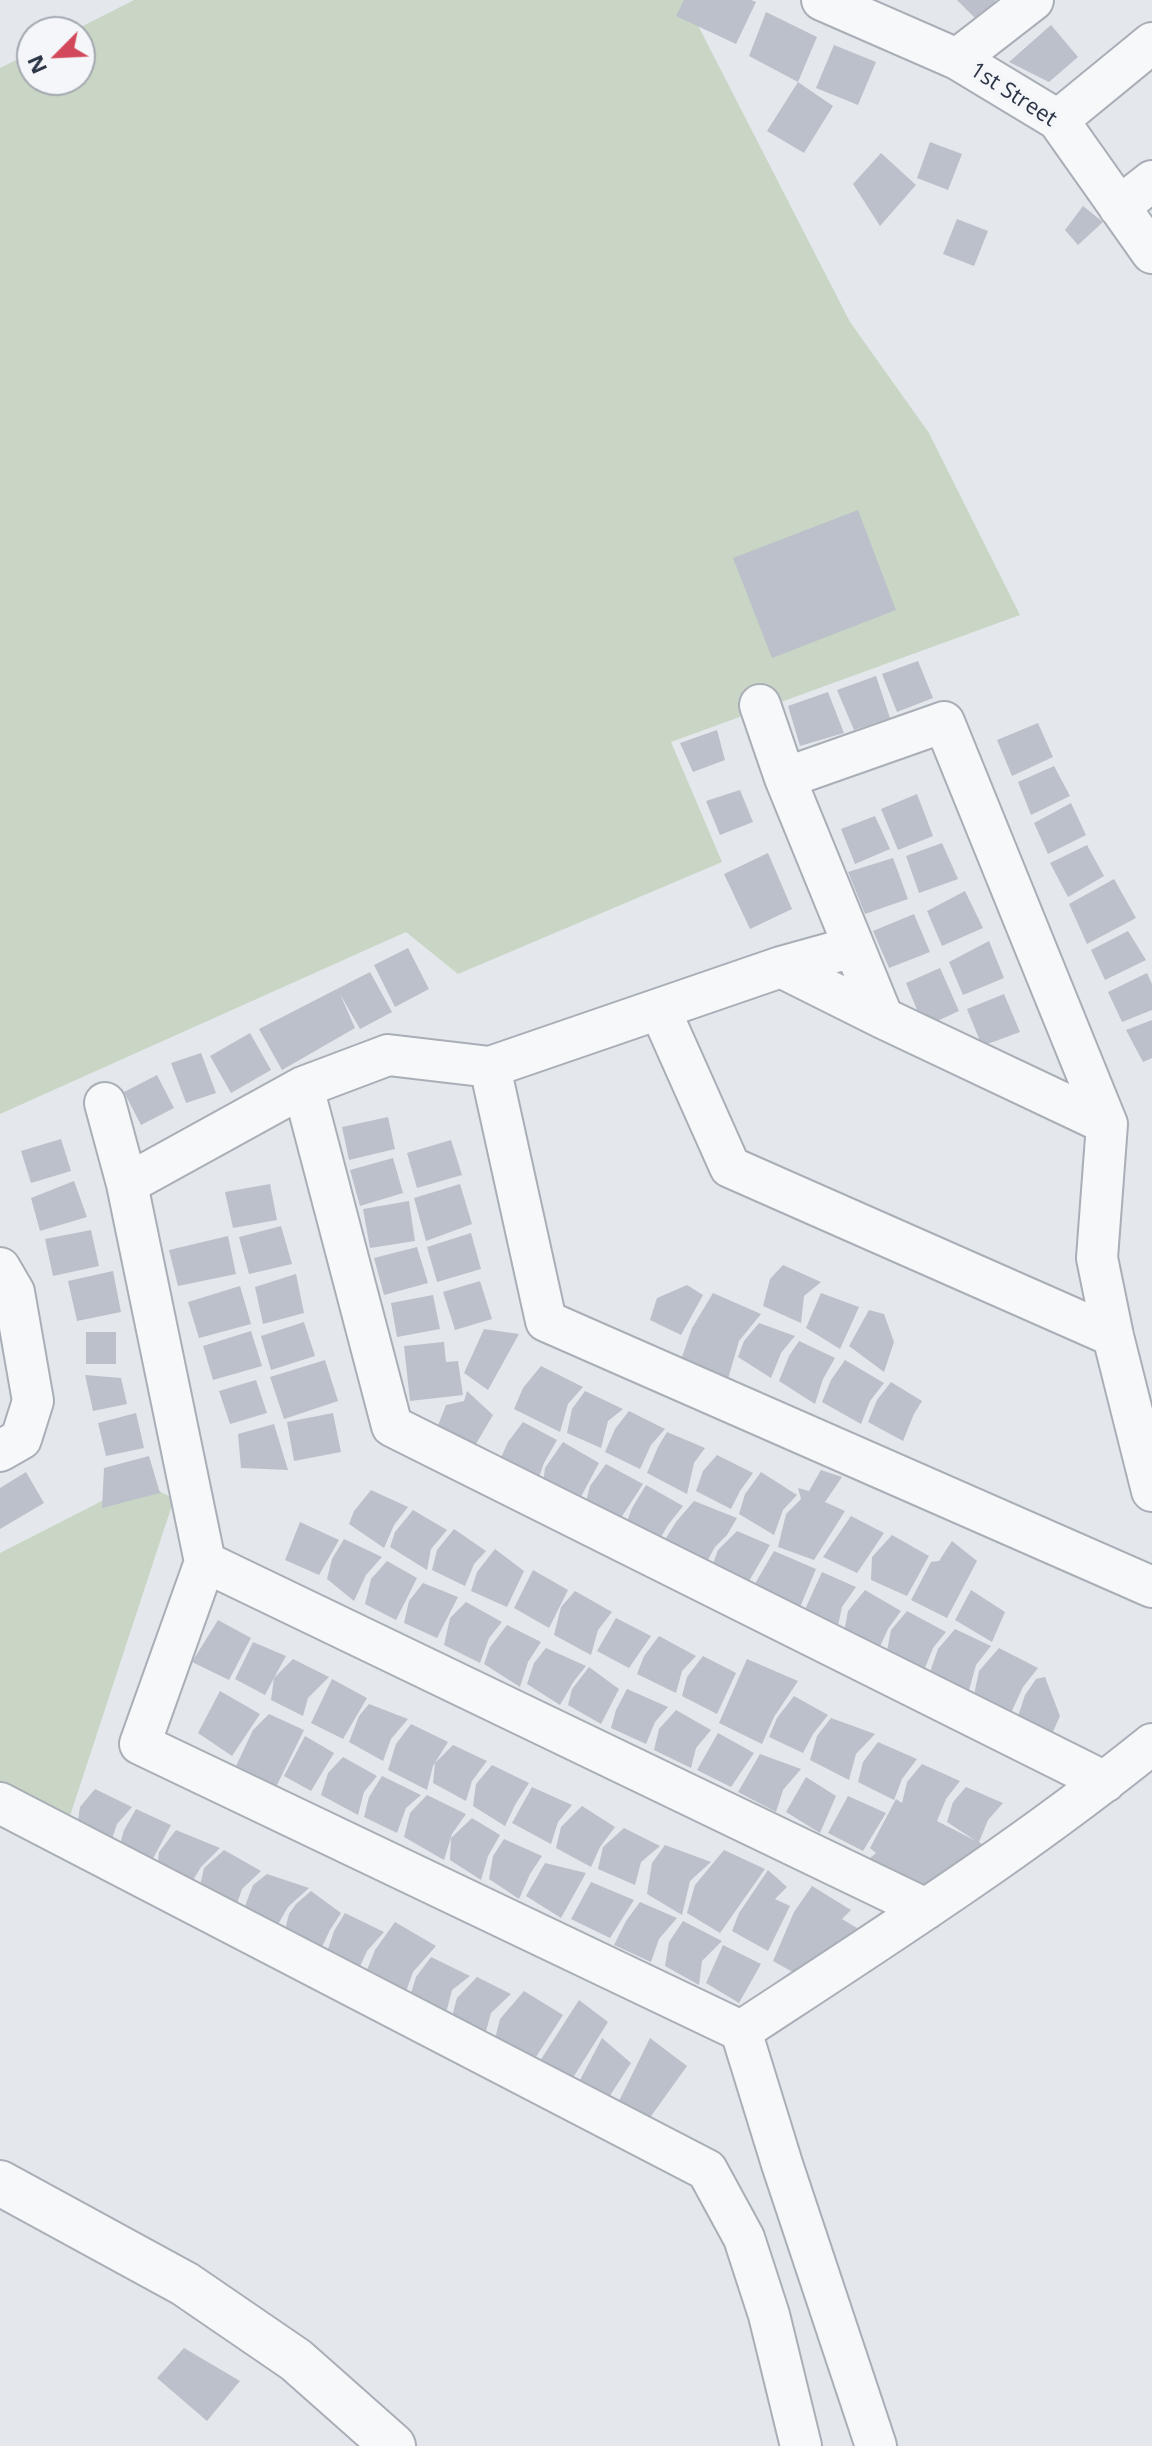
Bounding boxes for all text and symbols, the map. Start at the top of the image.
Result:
north arrow [16,16,96,96]
text: N [19,51,53,79]
street label: 1st Street [965,57,1061,133]

